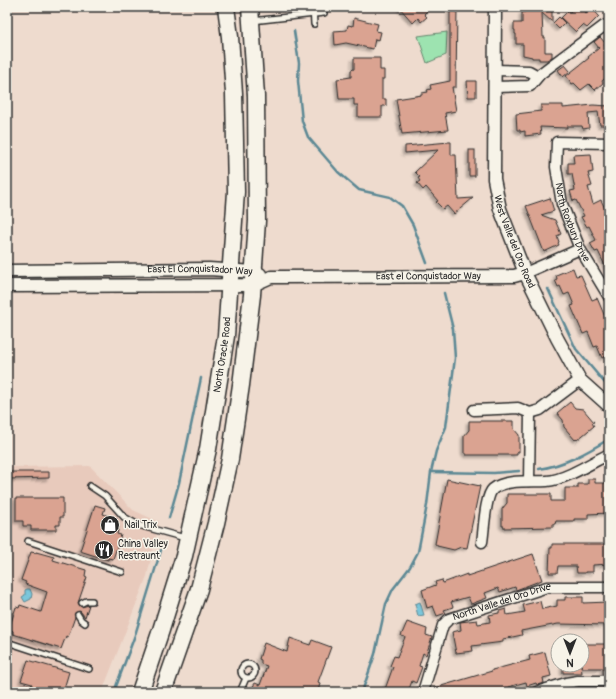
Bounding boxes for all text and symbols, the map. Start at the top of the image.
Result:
street label: North Roxbury Drive [553,182,592,264]
street label: West Valle del Oro Road [491,194,538,290]
street label: East El Conquistador Way [147,263,254,278]
street label: East el Conquistador Way [376,270,482,283]
street label: North Oracle Road [211,316,233,394]
shop icon: Nail Trix [99,514,121,536]
place label: Nail Trix [124,519,157,531]
place label: China Valley Restraunt [118,538,168,562]
restaurant icon: China Valley Restraunt [93,539,115,561]
street label: North Valle del Oro Drive [451,581,551,623]
north arrow [550,633,590,673]
text: N [566,656,574,669]

